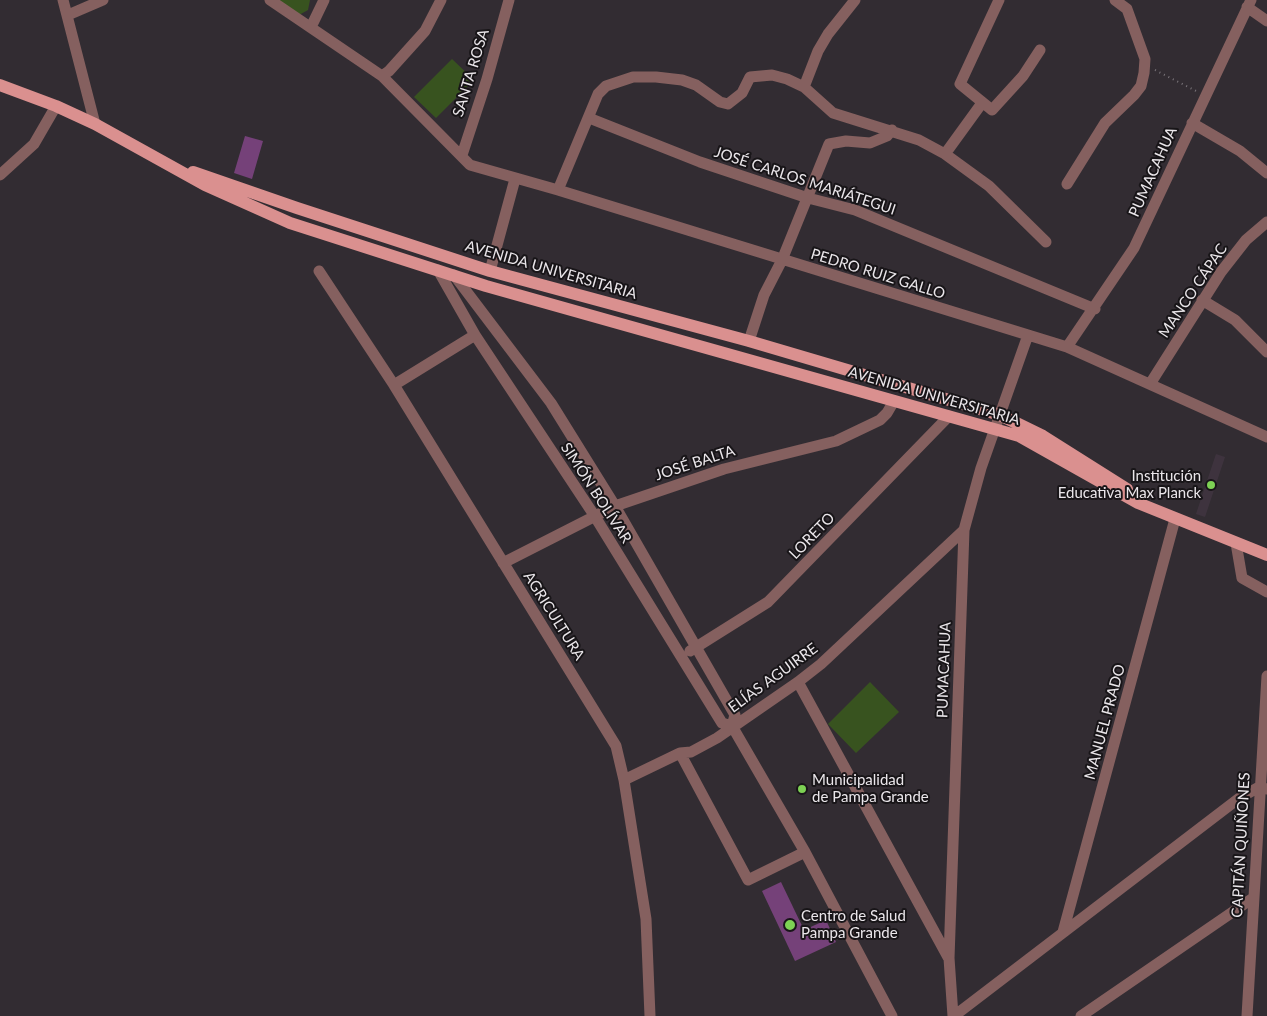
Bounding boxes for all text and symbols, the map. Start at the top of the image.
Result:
street label: SANTA ROSA [449,27,493,119]
street label: PUMACAHUA [1125,124,1181,220]
street label: JOSÉ CARLOS MARIÁTEGUI [712,143,898,219]
street label: AVENIDA UNIVERSITARIA [463,237,639,303]
street label: MANCO CÁPAC [1155,241,1231,341]
street label: PEDRO RUIZ GALLO [809,245,947,303]
street label: AVENIDA UNIVERSITARIA [846,363,1022,429]
street label: SIMÓN BOLÍVAR [557,439,635,547]
street label: JOSÉ BALTA [653,442,737,484]
place label: Institución Educativa Max Planck [1058,467,1201,502]
marker: Institución Educativa Max Planck [1205,479,1217,491]
street label: LORETO [786,509,838,563]
street label: AGRICULTURA [520,568,588,664]
street label: PUMACAHUA [933,622,955,718]
street label: ELÍAS AGUIRRE [725,640,821,716]
street label: MANUEL PRADO [1081,662,1129,782]
place label: Municipalidad de Pampa Grande [812,771,929,806]
street label: CAPITÁN QUIÑONES [1228,772,1254,918]
marker: Municipalidad de Pampa Grande [796,783,808,795]
place label: Centro de Salud Pampa Grande [801,907,906,942]
marker: Centro de Salud Pampa Grande [783,918,797,932]

